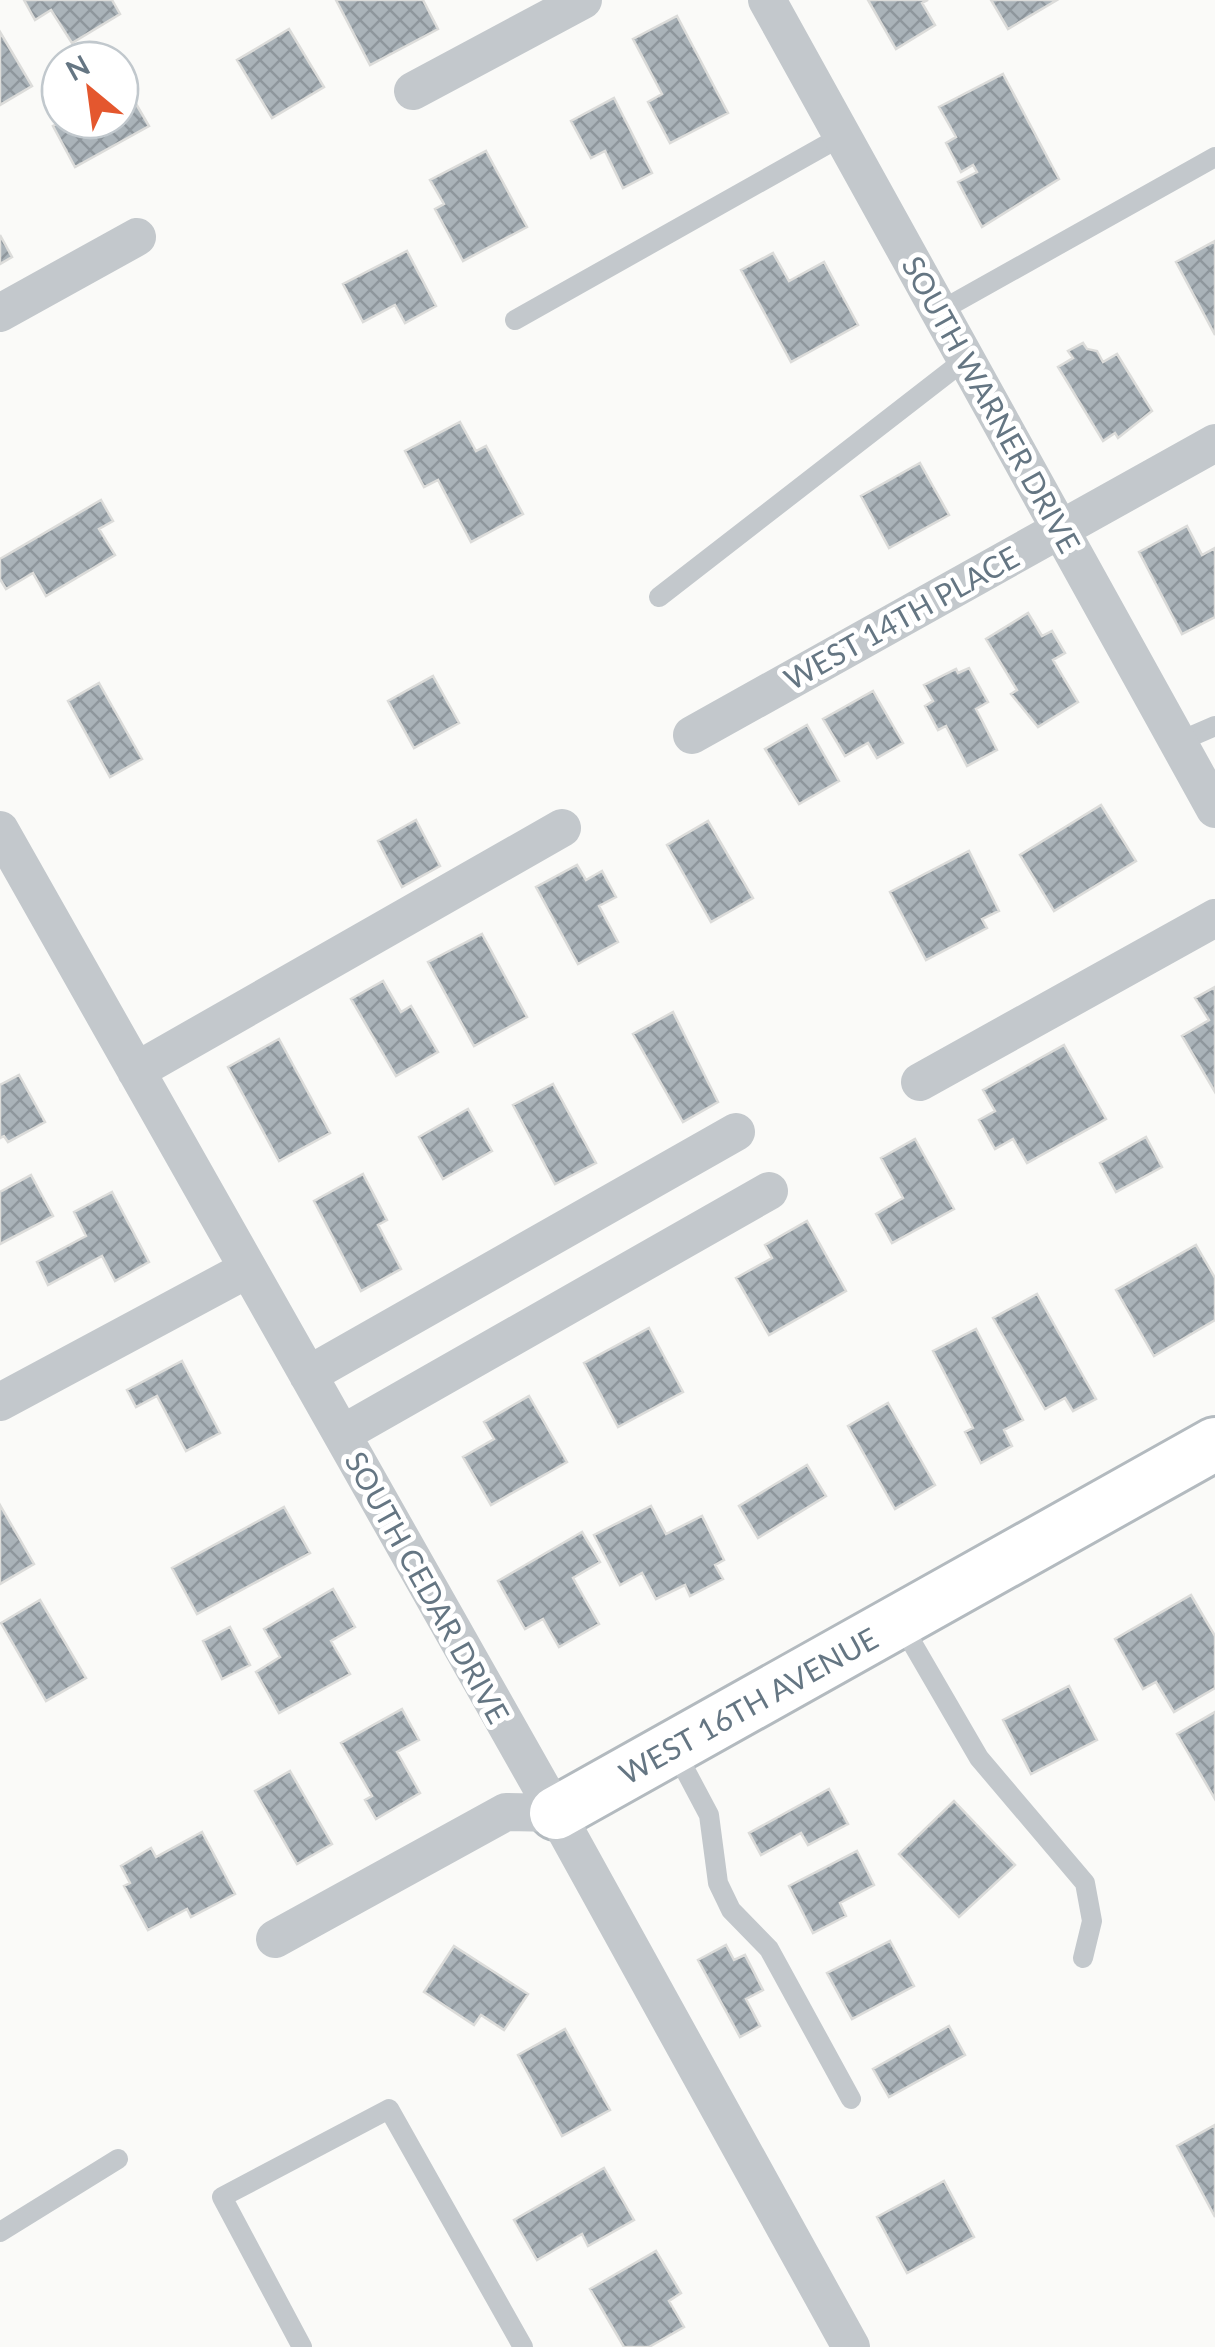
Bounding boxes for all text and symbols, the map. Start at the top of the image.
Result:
north arrow [40,40,140,140]
text: N [60,47,95,87]
street label: SOUTH WARNER DRIVE [895,249,1089,559]
street label: WEST 14TH PLACE [777,538,1025,696]
street label: SOUTH CEDAR DRIVE [338,1445,518,1729]
street label: WEST 16TH AVENUE [613,1619,883,1791]

